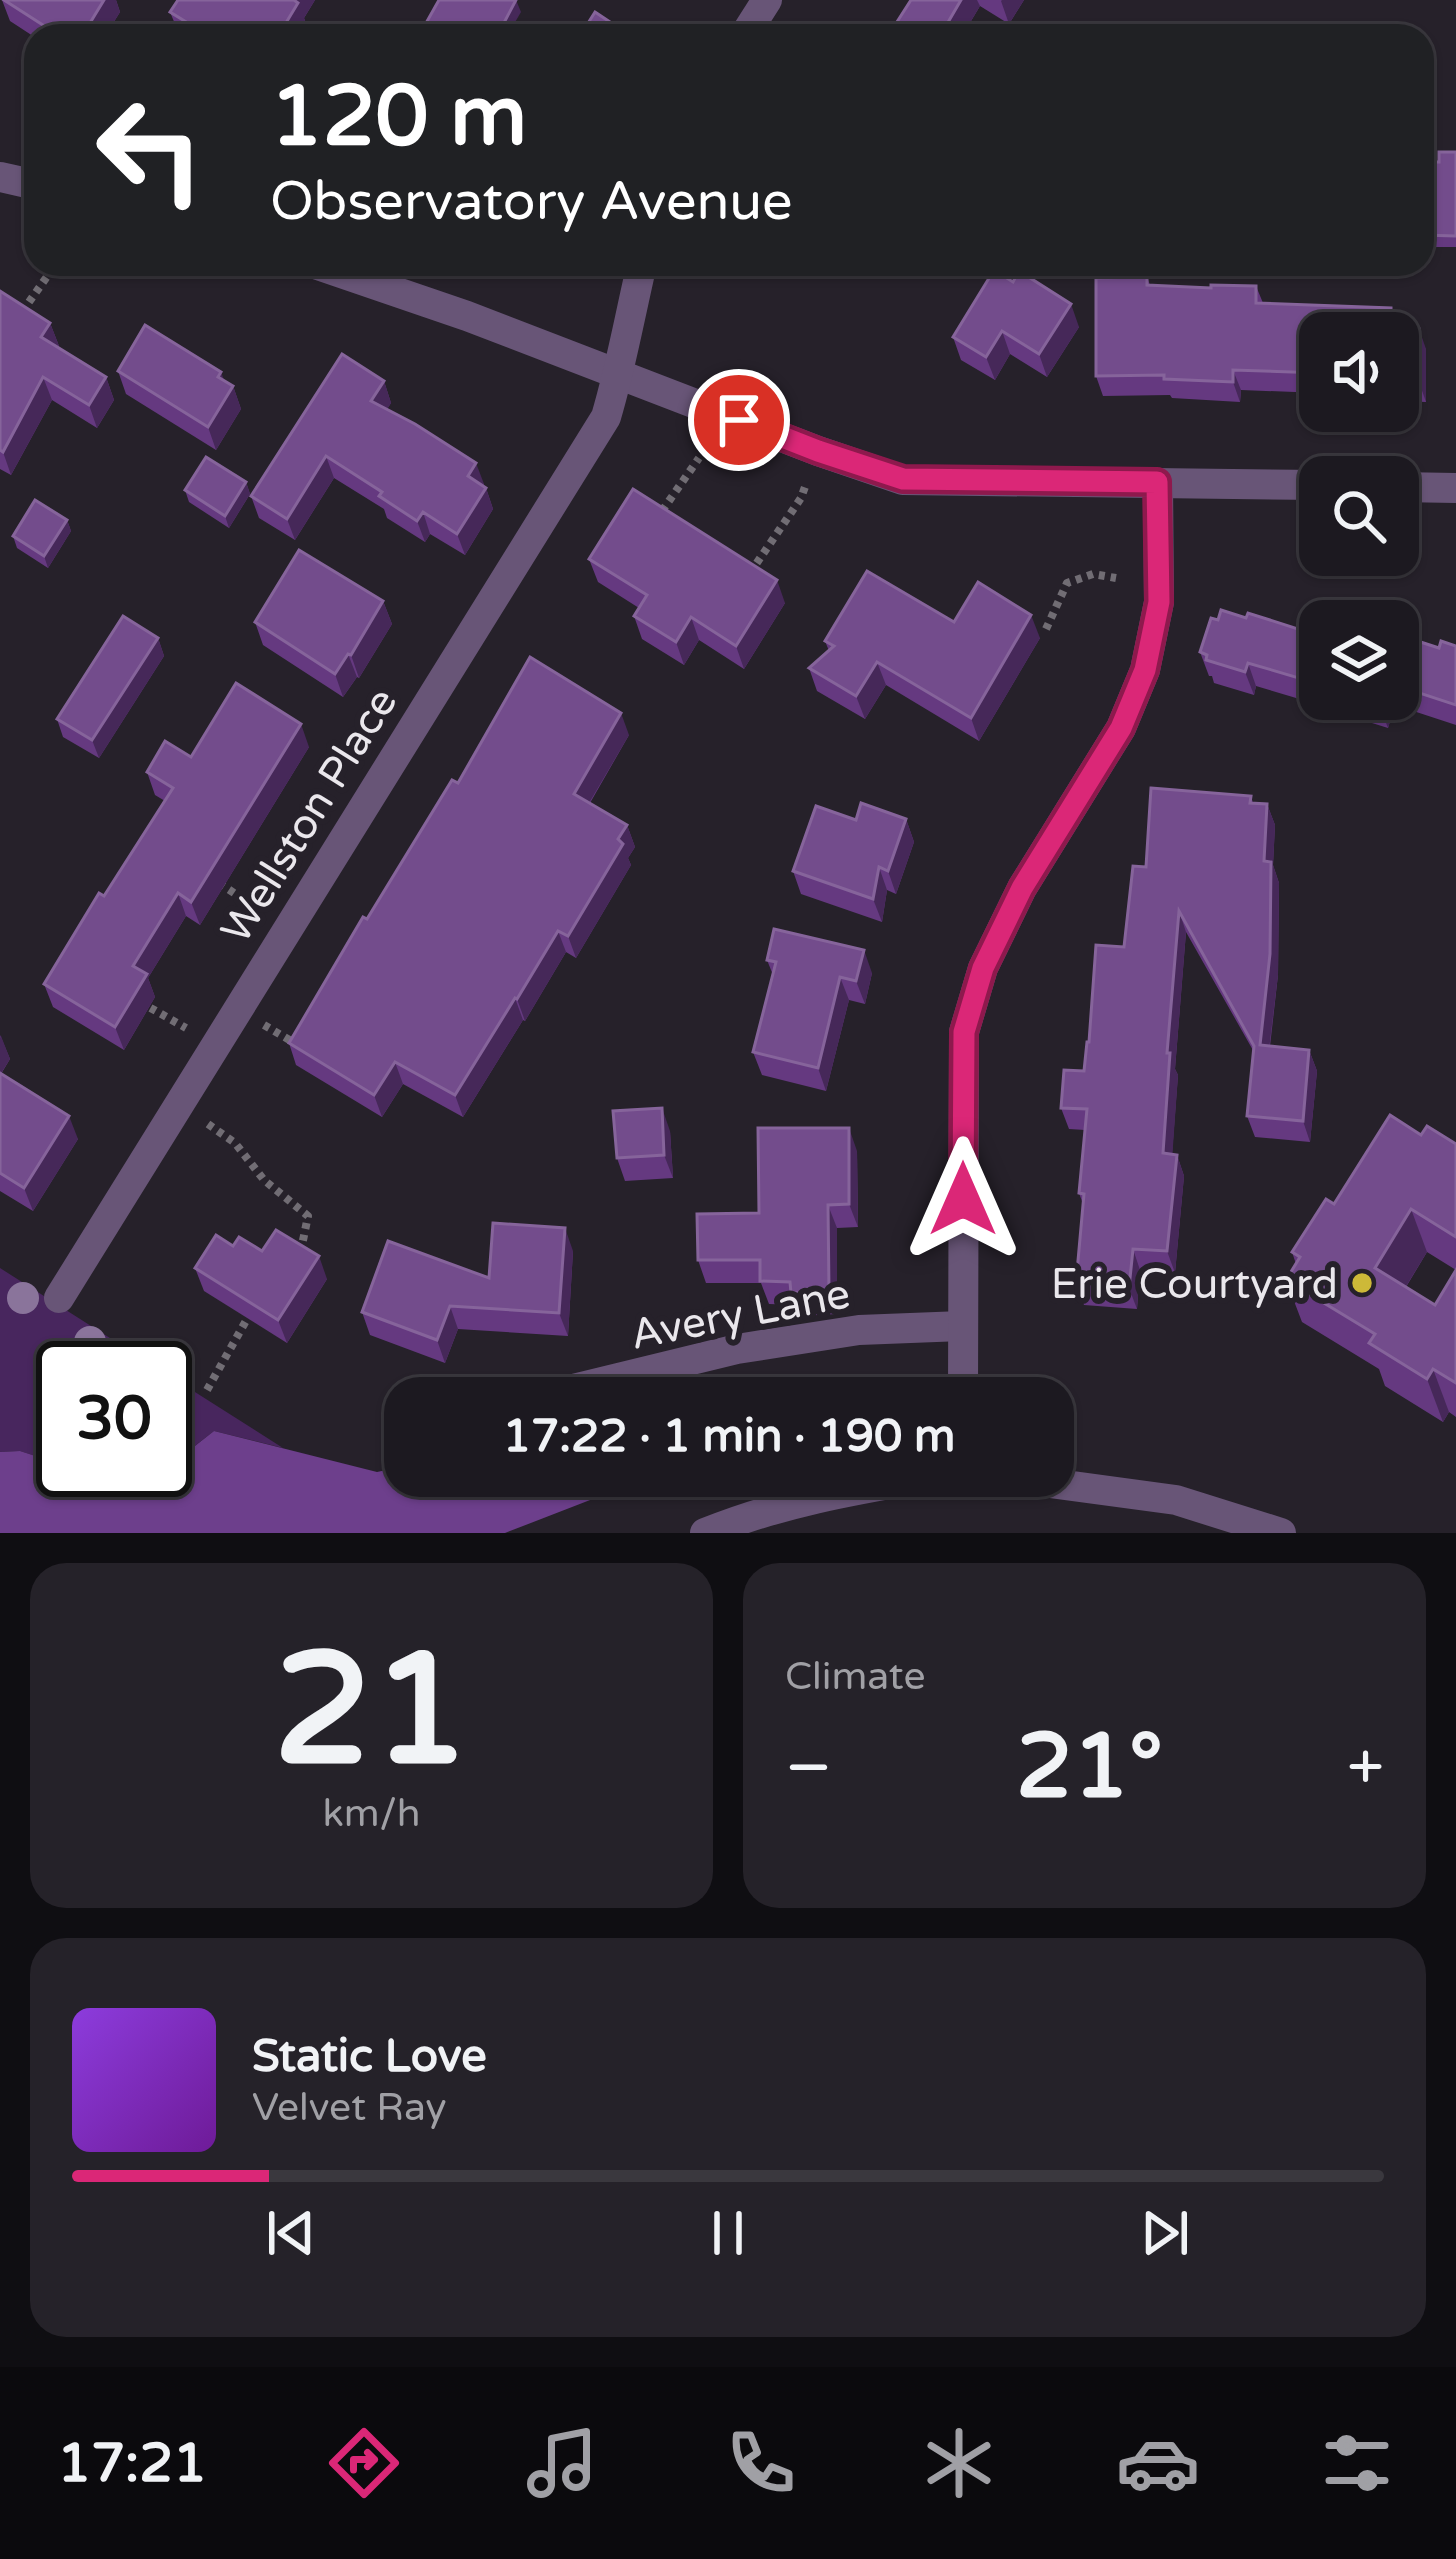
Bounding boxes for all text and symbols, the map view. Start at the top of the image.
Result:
text: 120 m [270,67,527,168]
icon: left [72,72,228,228]
text: Observatory Avenue [270,169,793,234]
map controls [1299,312,1419,720]
button: sound [1299,312,1419,432]
pin [688,369,790,471]
icon: arrive [706,387,772,453]
button: search [1299,456,1419,576]
button: layers [1299,600,1419,720]
street label: Wellston Place [211,679,408,953]
position arrow [900,1136,1026,1262]
place label: Erie Courtyard [1051,1259,1338,1310]
street label: Avery Lane [626,1268,854,1361]
marker: Erie Courtyard [1349,1270,1375,1296]
speed limit sign: 30 [36,1341,192,1497]
text: 17:22 · 1 min · 190 m [503,1410,955,1464]
text: 21 [274,1618,469,1806]
text: Climate [785,1653,925,1700]
text: 21° [1016,1713,1163,1822]
text: − [785,1728,832,1808]
text: + [1347,1728,1384,1808]
text: km/h [322,1790,421,1837]
text: Static Love [252,2030,487,2084]
text: Velvet Ray [252,2084,447,2131]
icon: previous [258,2200,324,2266]
icon: pause [695,2200,761,2266]
icon: next [1132,2200,1198,2266]
icon: directions [322,2421,406,2505]
icon: music [520,2421,604,2505]
icon: phone [719,2421,803,2505]
icon: climate [917,2421,1001,2505]
icon: car [1116,2421,1200,2505]
icon: filters [1315,2421,1399,2505]
text: 17:21 [57,2431,207,2496]

